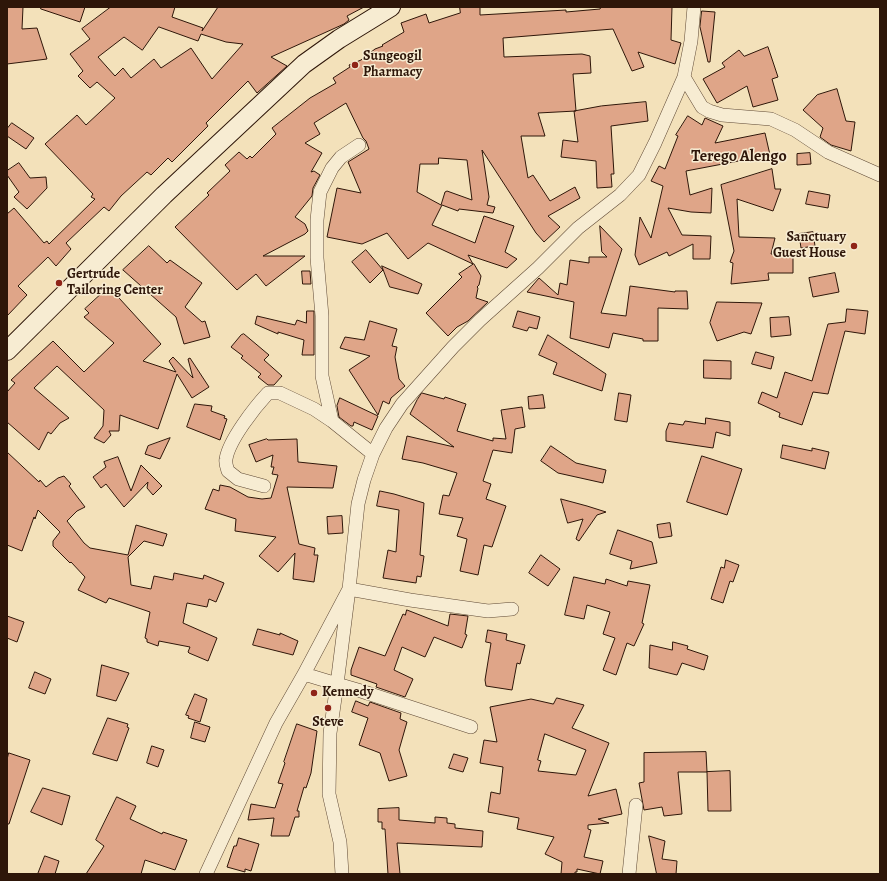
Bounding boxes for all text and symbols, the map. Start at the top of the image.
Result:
place label: Sungeogil Pharmacy [363,49,422,82]
marker: Sungeogil Pharmacy [350,60,360,70]
district label: Terego Alengo [691,147,787,167]
place label: Sanctuary Guest House [773,230,846,262]
marker: Sanctuary Guest House [849,241,859,251]
place label: Gertrude Tailoring Center [67,267,163,300]
marker: Gertrude Tailoring Center [54,278,64,288]
place label: Kennedy [322,685,373,701]
marker: Kennedy [309,688,319,698]
marker: Steve [323,703,333,713]
place label: Steve [312,715,344,731]

